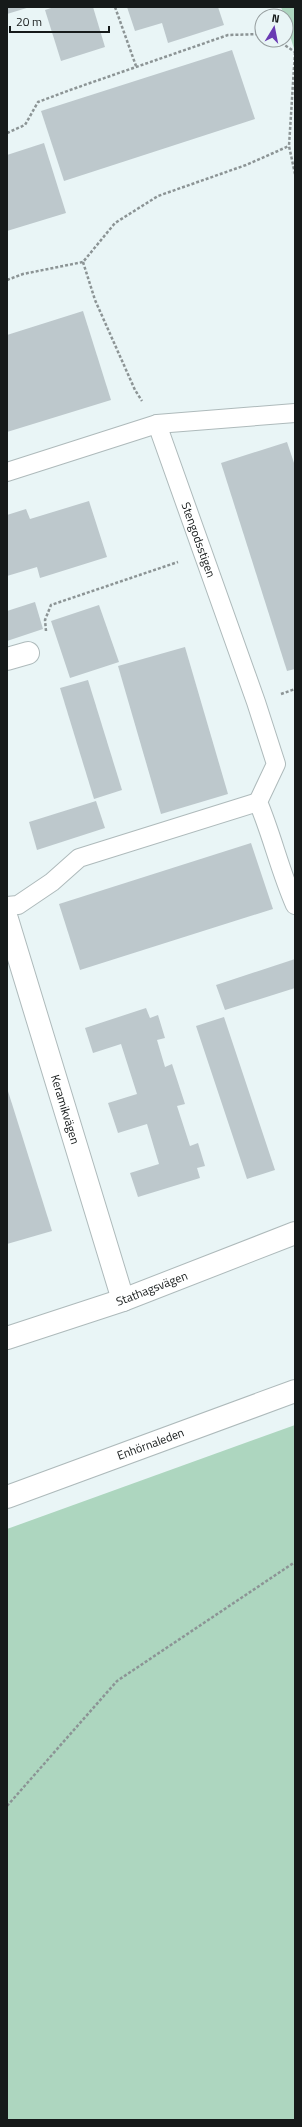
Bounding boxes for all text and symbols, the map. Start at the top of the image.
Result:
scale bar [10,8,109,34]
north arrow [254,8,294,48]
text: N [271,10,281,27]
text: 20 m [16,12,42,31]
street label: Stengodsstigen [177,499,221,580]
street label: Keramikvägen [46,1072,85,1146]
street label: Stathagsvägen [113,1266,190,1311]
street label: Enhörnaleden [114,1423,187,1465]

